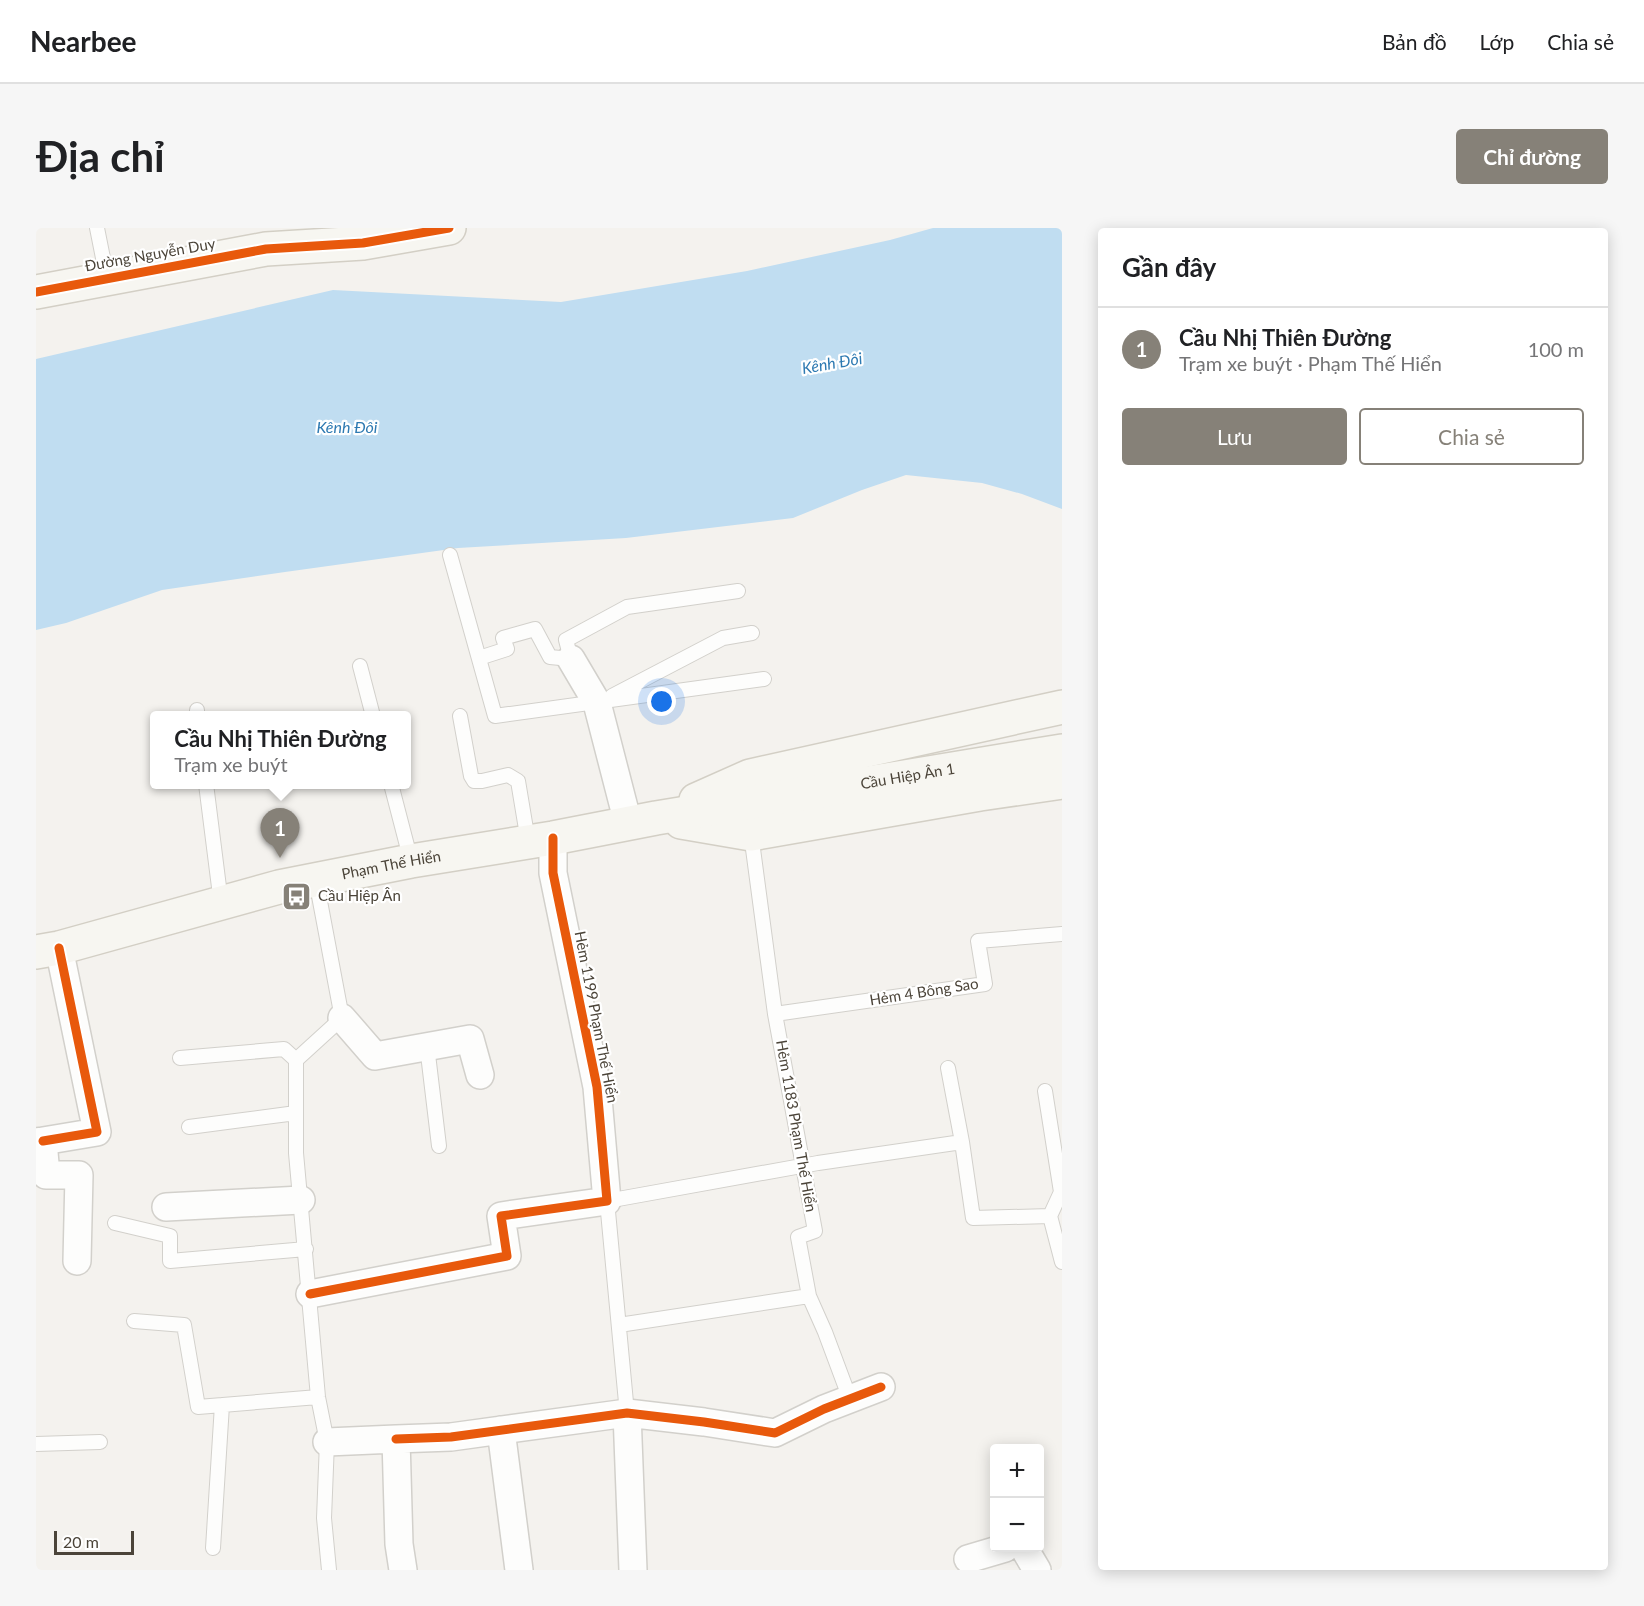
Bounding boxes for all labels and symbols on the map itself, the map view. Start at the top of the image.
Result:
street label: Đường Nguyễn Duy [83,234,217,274]
water label: Kênh Đôi [800,348,864,377]
water label: Kênh Đôi [317,417,378,436]
your location [647,687,676,716]
street label: Cầu Hiệp Ân 1 [859,759,956,792]
pin: 1 [260,808,300,858]
street label: Phạm Thế Hiển [340,846,442,882]
bus stop icon: Cầu Hiệp Ân [281,880,313,912]
place label: Cầu Hiệp Ân [318,886,401,904]
street label: Hẻm 1199 Phạm Thế Hiển [571,929,622,1104]
street label: Hẻm 4 Bông Sao [868,974,980,1009]
street label: Hẻm 1183 Phạm Thế Hiển [773,1038,821,1213]
scale bar [54,1528,134,1556]

